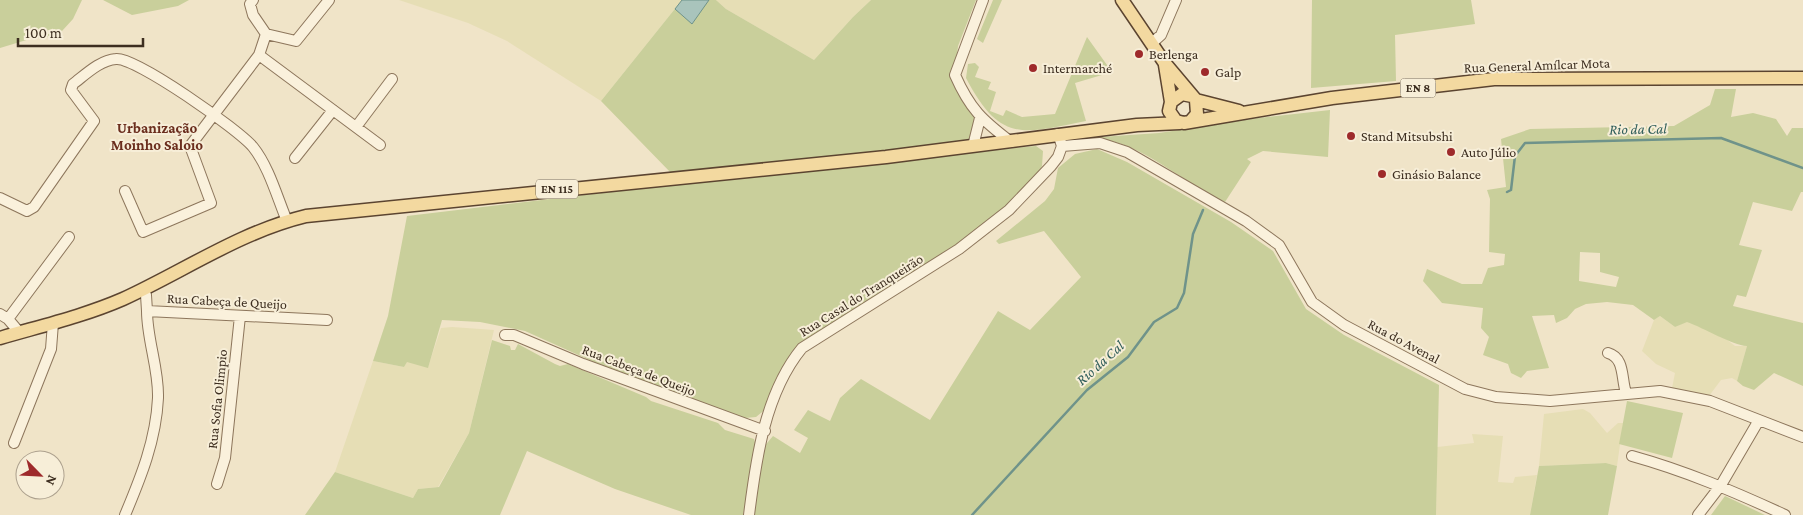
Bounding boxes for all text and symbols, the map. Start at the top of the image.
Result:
scale bar [18,15,142,47]
text: 100 m [25,25,62,41]
place label: Berlenga [1149,46,1199,62]
marker: Berlenga [1133,48,1145,60]
street label: Rua General Amílcar Mota [1464,54,1611,76]
place label: Intermarché [1043,60,1112,76]
marker: Intermarché [1027,62,1039,74]
place label: Galp [1215,64,1241,80]
marker: Galp [1199,66,1211,78]
road number: EN 8 [1400,78,1436,98]
district label: Urbanização Moinho Saloio [111,120,203,153]
water label: Rio da Cal [1609,120,1667,138]
place label: Stand Mitsubshi [1361,128,1453,144]
marker: Stand Mitsubshi [1345,130,1357,142]
place label: Auto Júlio [1461,144,1516,160]
marker: Auto Júlio [1445,146,1457,158]
place label: Ginásio Balance [1392,166,1481,182]
marker: Ginásio Balance [1376,168,1388,180]
road number: EN 115 [536,180,578,198]
street label: Rua Casal do Tranqueirão [796,250,926,340]
street label: Rua Cabeça de Queijo [167,290,287,313]
street label: Rua do Avenal [1365,315,1443,367]
water label: Rio da Cal [1073,337,1127,388]
street label: Rua Cabeça de Queijo [580,341,698,400]
street label: Rua Sofia Olimpio [204,348,230,450]
north arrow [15,450,65,500]
text: N [42,473,61,488]

